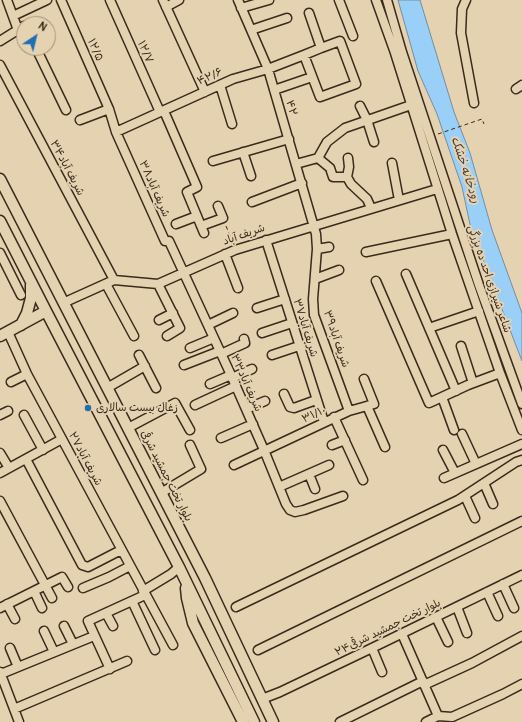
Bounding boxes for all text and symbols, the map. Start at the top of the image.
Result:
north arrow [16,16,56,56]
text: N [36,19,49,34]
street label: ۱۲/۵ [84,37,106,63]
street label: ۱۲/۷ [134,39,156,65]
street label: ۴۲/۶ [195,66,225,88]
street label: ۴۲ [282,99,300,117]
water label: رودخانه خشک [447,135,483,205]
street label: شریف آباد۳۴ [47,138,87,198]
street label: شریف آباد۳۸ [136,159,172,219]
street label: شریف آباد [221,222,267,248]
street label: شاعر شیرازی احد ده بزرگی [464,224,514,334]
street label: شریف آباد۳۷ [290,297,320,359]
street label: شریف آباد۳۹ [320,309,352,369]
street label: شریف آباد۳۳ [227,352,265,414]
place label: زغال بیست سالاری [96,401,178,415]
marker: زغال بیست سالاری [83,403,93,413]
street label: ۳۱/۱۰ [300,404,328,426]
street label: بلوار تخت جمشید شرقی [137,428,195,524]
street label: شریف آباد۲۷ [65,430,105,488]
street label: بلوار تخت جمشید شرقی۲۴ [333,597,443,659]

